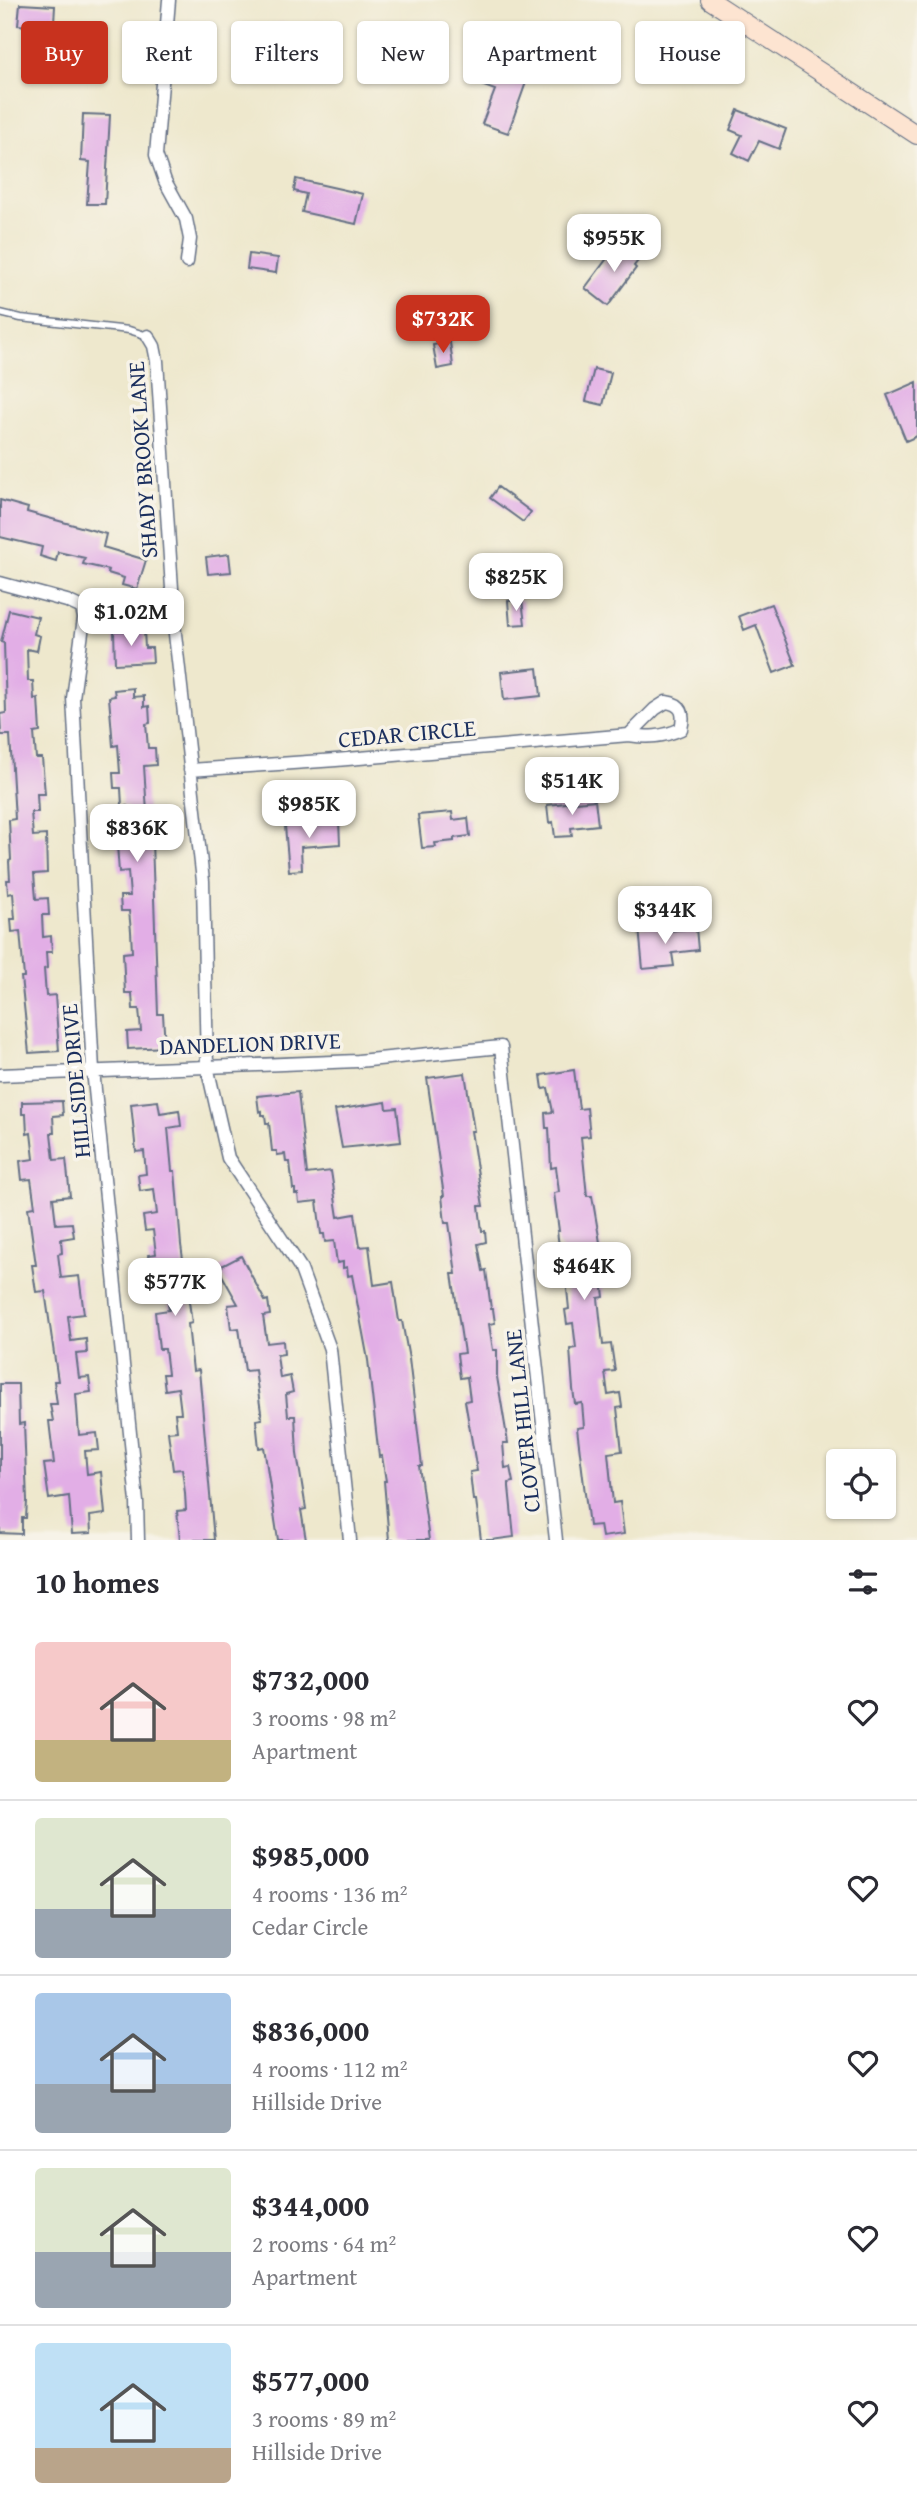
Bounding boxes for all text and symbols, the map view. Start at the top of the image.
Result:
chip: Buy [21,21,108,84]
chip: Rent [122,21,217,84]
chip: Filters [231,21,343,84]
chip: New [357,21,449,84]
chip: Apartment [463,21,621,84]
chip: House [635,21,745,84]
pin: $955K [565,215,663,274]
text: $955K [583,220,645,253]
pin: $732K [394,296,492,355]
text: $732K [412,301,474,334]
street label: SHADY BROOK LANE [119,360,165,560]
pin: $825K [467,554,565,613]
text: $825K [485,559,547,592]
pin: $1.02M [74,588,188,648]
text: $1.02M [94,594,168,627]
street label: CEDAR CIRCLE [337,711,477,755]
pin: $514K [523,758,621,817]
text: $514K [541,763,603,796]
pin: $985K [260,780,358,840]
text: $985K [278,786,340,819]
pin: $836K [88,804,186,864]
text: $836K [106,810,168,843]
pin: $344K [616,886,714,946]
text: $344K [634,892,696,925]
street label: HILLSIDE DRIVE [52,1002,98,1160]
street label: DANDELION DRIVE [159,1023,341,1063]
pin: $464K [535,1242,633,1302]
text: $464K [553,1248,615,1281]
pin: $577K [126,1258,224,1318]
text: $577K [144,1264,206,1297]
street label: CLOVER HILL LANE [496,1328,548,1514]
map controls [826,1449,896,1519]
button: locate [826,1449,896,1519]
text: 10 homes [35,1560,160,1604]
icon: filters [844,1563,882,1601]
text: $732,000 [252,1657,369,1701]
icon: home [91,1670,175,1754]
icon: heart [844,1693,882,1731]
text: 3 rooms · 98 m² [252,1701,396,1734]
text: Apartment [252,1734,357,1767]
text: $985,000 [252,1833,369,1877]
icon: home [91,1846,175,1930]
icon: heart [844,1869,882,1907]
text: 4 rooms · 136 m² [252,1877,407,1910]
text: Cedar Circle [252,1910,368,1943]
text: $836,000 [252,2008,369,2052]
icon: home [91,2021,175,2105]
icon: heart [844,2044,882,2082]
text: 4 rooms · 112 m² [252,2052,407,2085]
text: Hillside Drive [252,2085,382,2118]
text: $344,000 [252,2183,369,2227]
icon: home [91,2196,175,2280]
icon: heart [844,2219,882,2257]
text: 2 rooms · 64 m² [252,2227,396,2260]
text: Apartment [252,2260,357,2293]
text: $577,000 [252,2358,369,2402]
icon: home [91,2371,175,2455]
icon: heart [844,2394,882,2432]
text: 3 rooms · 89 m² [252,2402,396,2435]
text: Hillside Drive [252,2435,382,2468]

